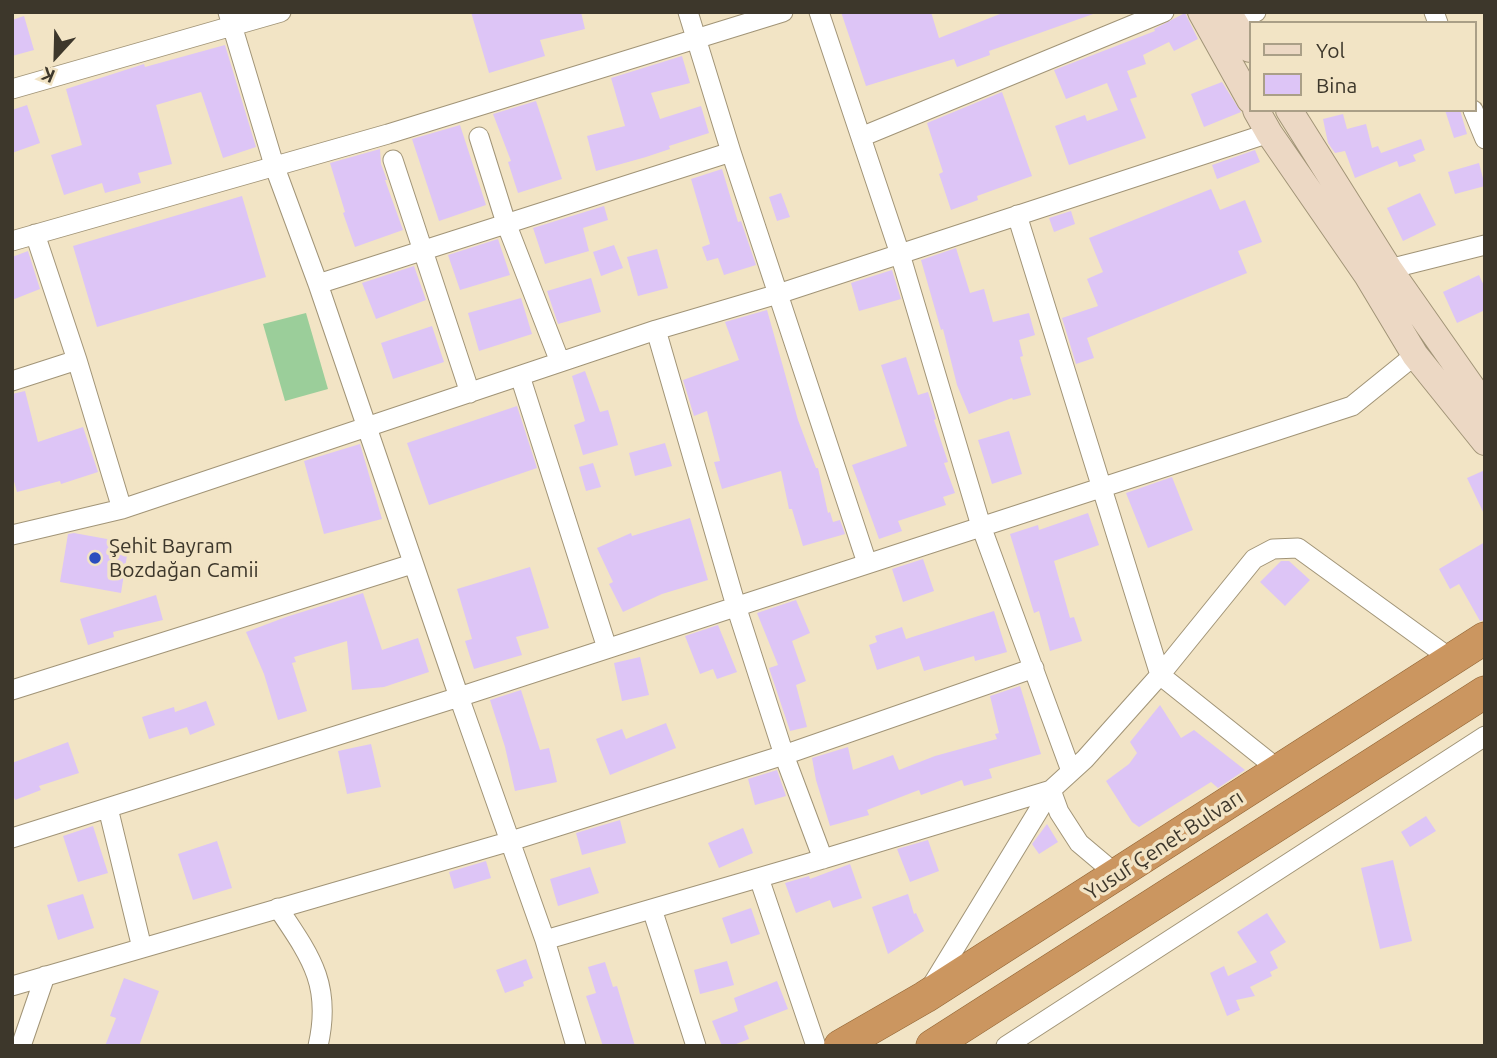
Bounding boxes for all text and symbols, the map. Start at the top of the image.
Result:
north arrow [21,21,91,91]
legend [1248,21,1476,112]
text: Yol [1316,38,1345,62]
text: K [38,63,58,88]
text: Bina [1316,73,1357,97]
place label: Şehit Bayram Bozdağan Camii [109,533,259,583]
marker: Şehit Bayram Bozdağan Camii [87,550,103,566]
street label: Yusuf Çenet Bulvarı [1080,784,1248,906]

